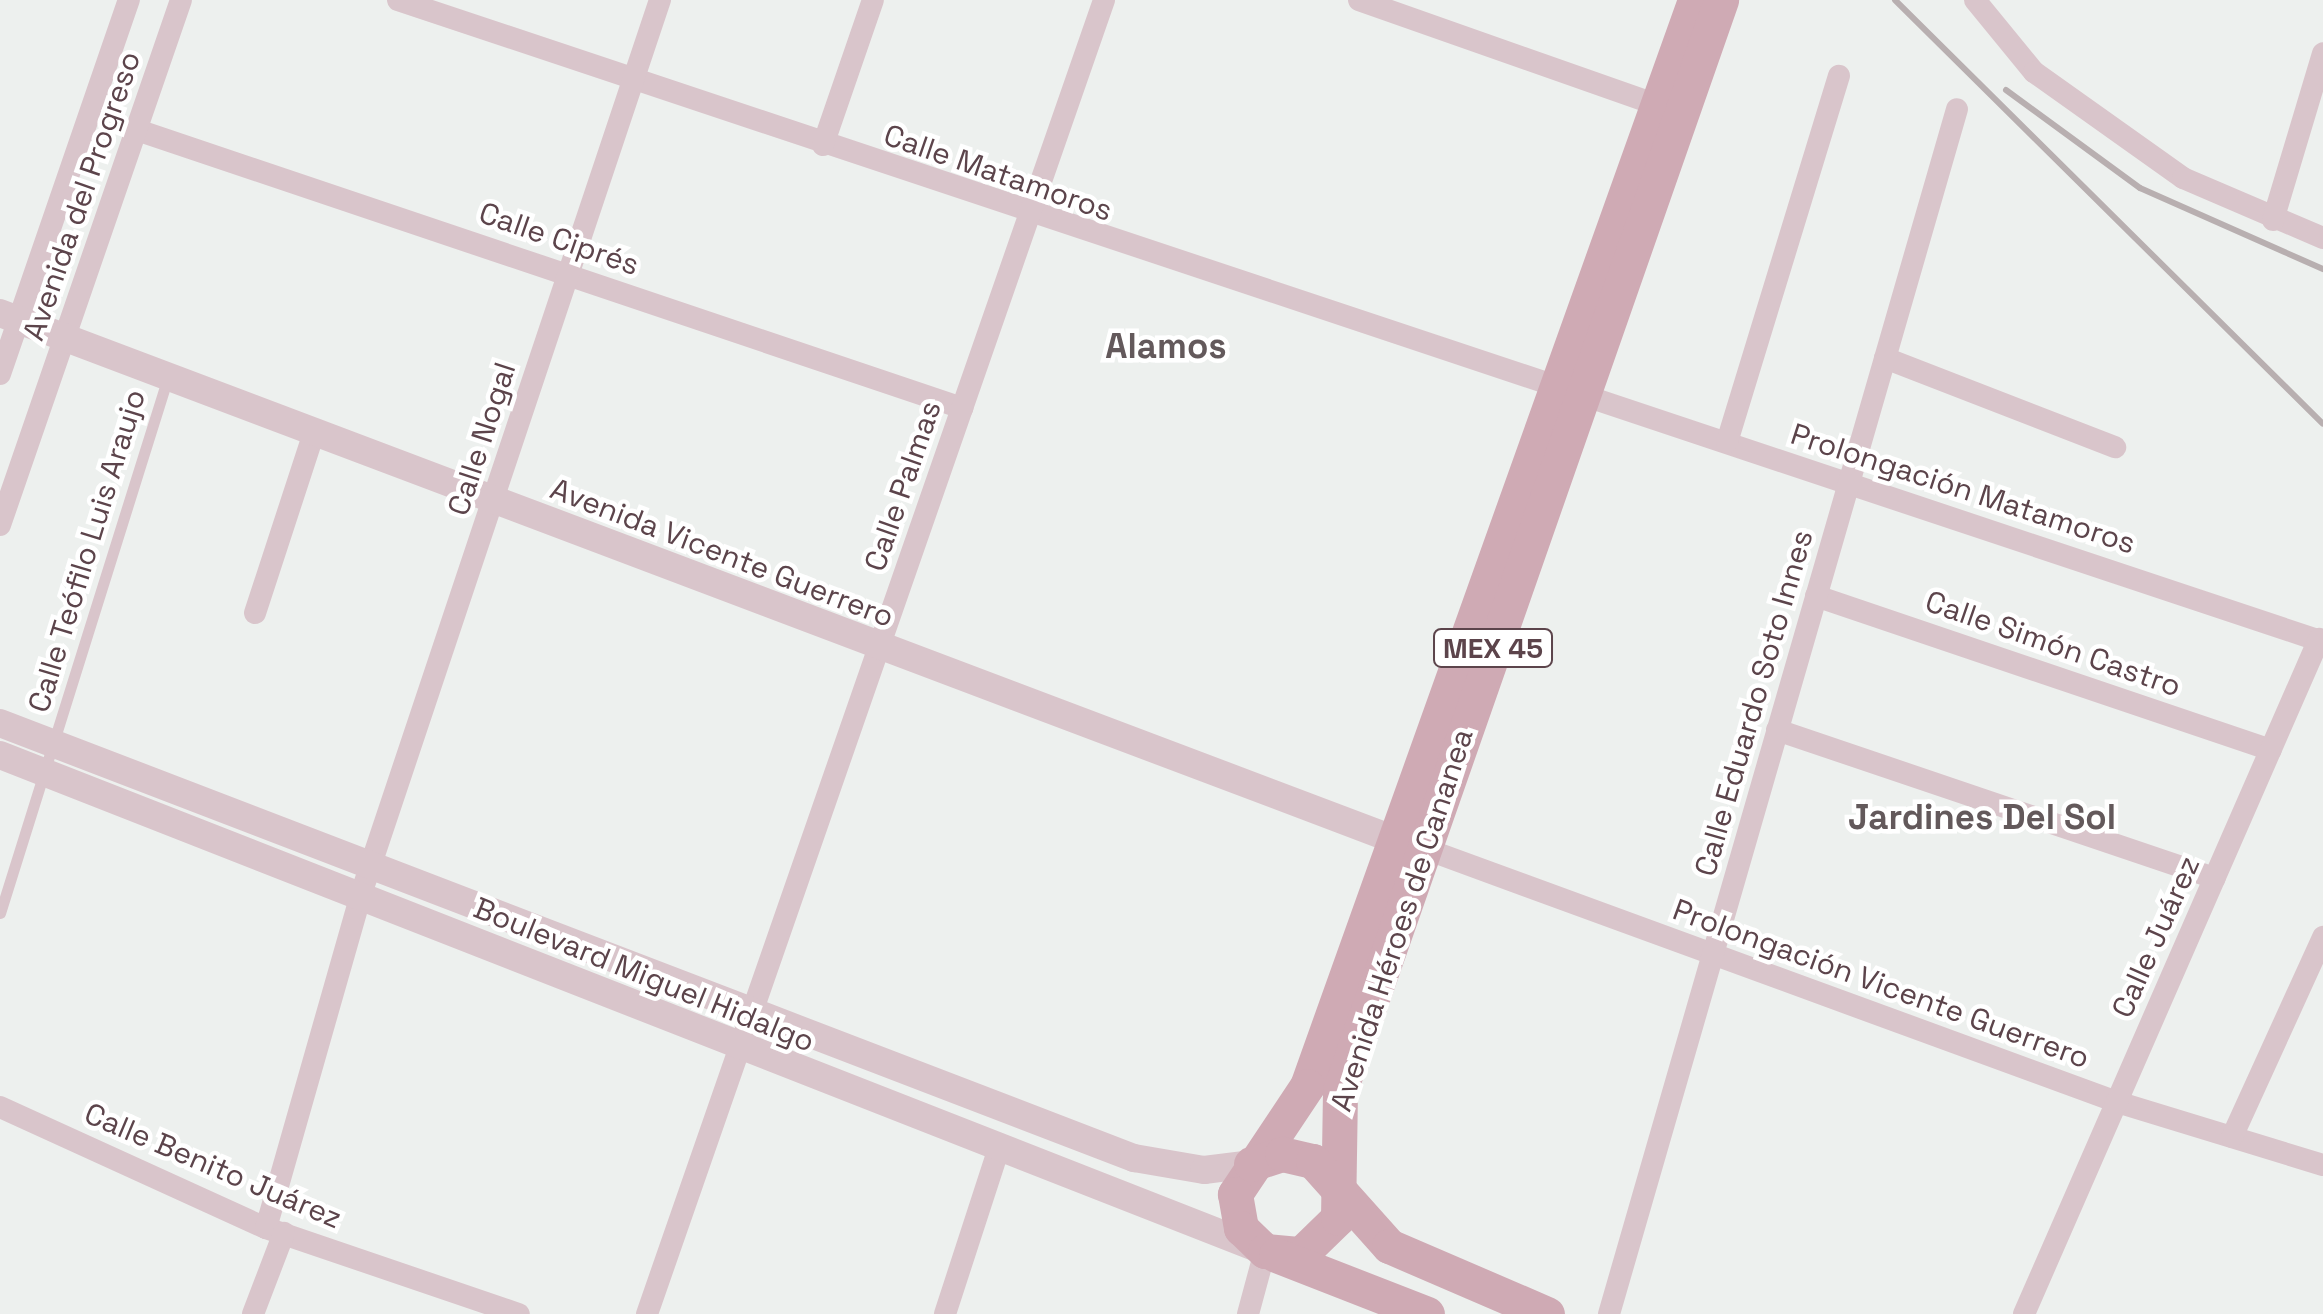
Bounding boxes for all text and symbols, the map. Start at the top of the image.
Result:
street label: Avenida del Progreso [16,47,148,345]
street label: Calle Matamoros [879,117,1117,229]
street label: Calle Ciprés [474,195,644,283]
district label: Alamos [1105,325,1227,367]
street label: Calle Nogal [440,358,524,520]
street label: Calle Teófilo Luis Araujo [21,385,153,717]
street label: Calle Palmas [857,396,949,576]
street label: Prolongación Matamoros [1786,416,2140,562]
street label: Avenida Vicente Guerrero [545,471,899,635]
street label: Calle Eduardo Soto Innes [1687,526,1821,880]
street label: Calle Simón Castro [1921,583,2185,705]
road number: MEX 45 [1433,625,1553,671]
street label: Avenida Héroes de Cananea [1323,724,1481,1116]
district label: Jardines Del Sol [1848,796,2116,838]
street label: Calle Juárez [2104,851,2208,1023]
street label: Boulevard Miguel Hidalgo [468,890,820,1060]
street label: Prolongación Vicente Guerrero [1668,892,2094,1076]
street label: Calle Benito Juárez [79,1096,347,1236]

